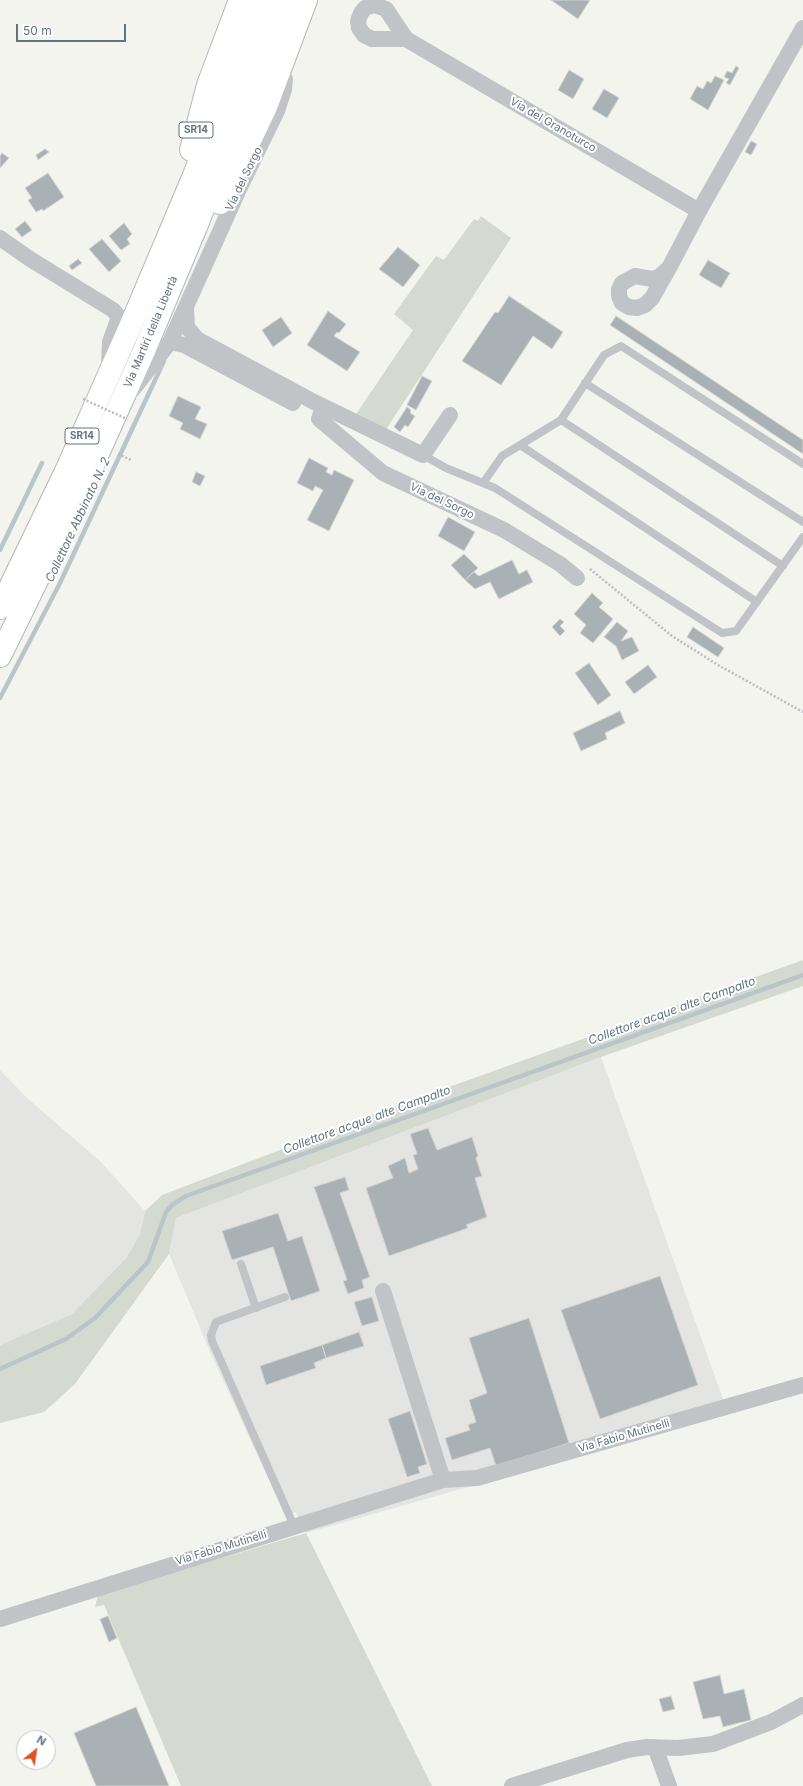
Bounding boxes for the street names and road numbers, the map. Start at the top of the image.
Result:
street label: Via del Granoturco [508,95,598,155]
road number: SR14 [179,122,213,138]
street label: Via del Sorgo [223,145,265,213]
street label: Via Martiri della Libertà [121,274,181,390]
road number: SR14 [65,428,99,444]
street label: Via del Sorgo [408,480,476,522]
street label: Via Fabio Mutinelli [577,1417,671,1455]
street label: Via Fabio Mutinelli [174,1528,268,1568]

